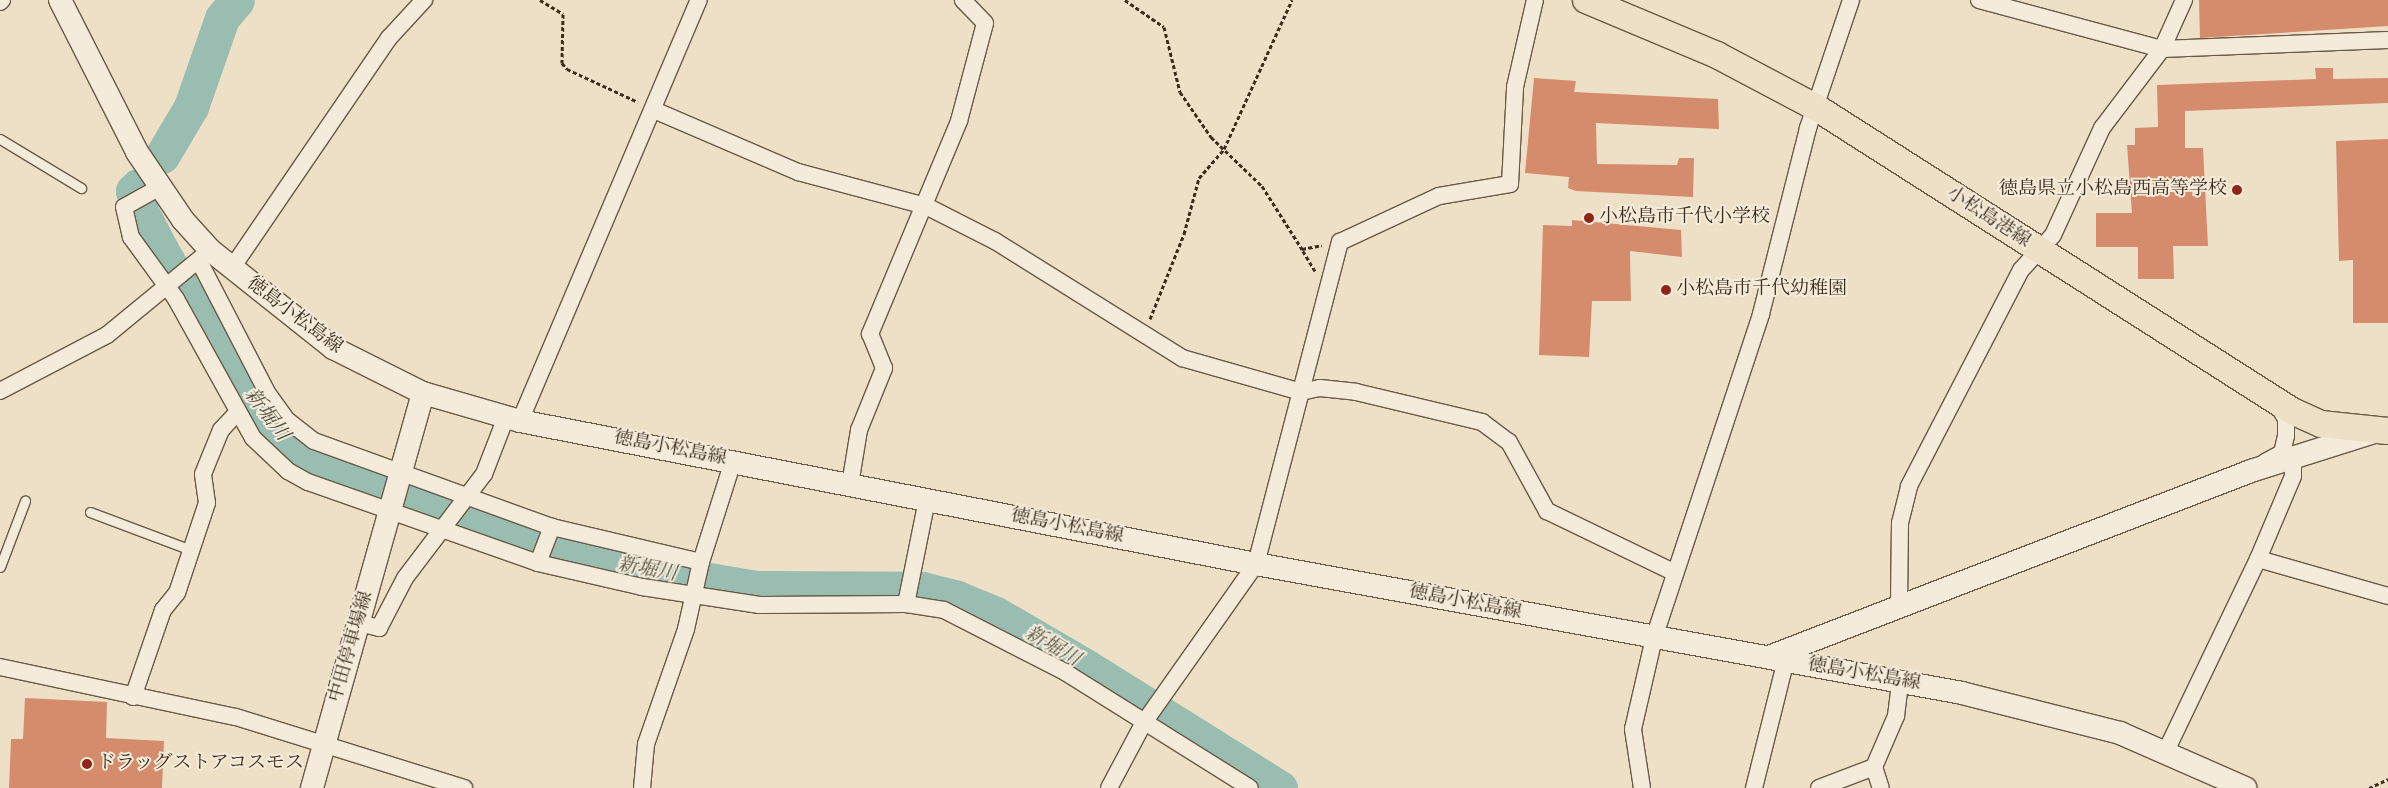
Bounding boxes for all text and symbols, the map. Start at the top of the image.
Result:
place label: 徳島県立小松島西高等学校 [1999,179,2227,201]
street label: 小松島港線 [1942,183,2034,253]
marker: 徳島県立小松島西高等学校 [2231,184,2243,196]
place label: 小松島市千代小学校 [1599,207,1770,229]
marker: 小松島市千代小学校 [1583,212,1595,224]
street label: 徳島小松島線 [242,273,346,359]
place label: 小松島市千代幼稚園 [1676,279,1847,301]
marker: 小松島市千代幼稚園 [1660,284,1672,296]
water label: 新堀川 [238,384,294,446]
street label: 徳島小松島線 [612,427,728,471]
street label: 徳島小松島線 [1009,505,1125,549]
water label: 新堀川 [615,553,679,587]
street label: 徳島小松島線 [1407,581,1523,625]
street label: 中田停車場線 [325,589,379,705]
water label: 新堀川 [1020,622,1084,672]
street label: 徳島小松島線 [1806,654,1922,696]
place label: ドラッグストアコスモス [97,753,306,775]
marker: ドラッグストアコスモス [81,758,93,770]

